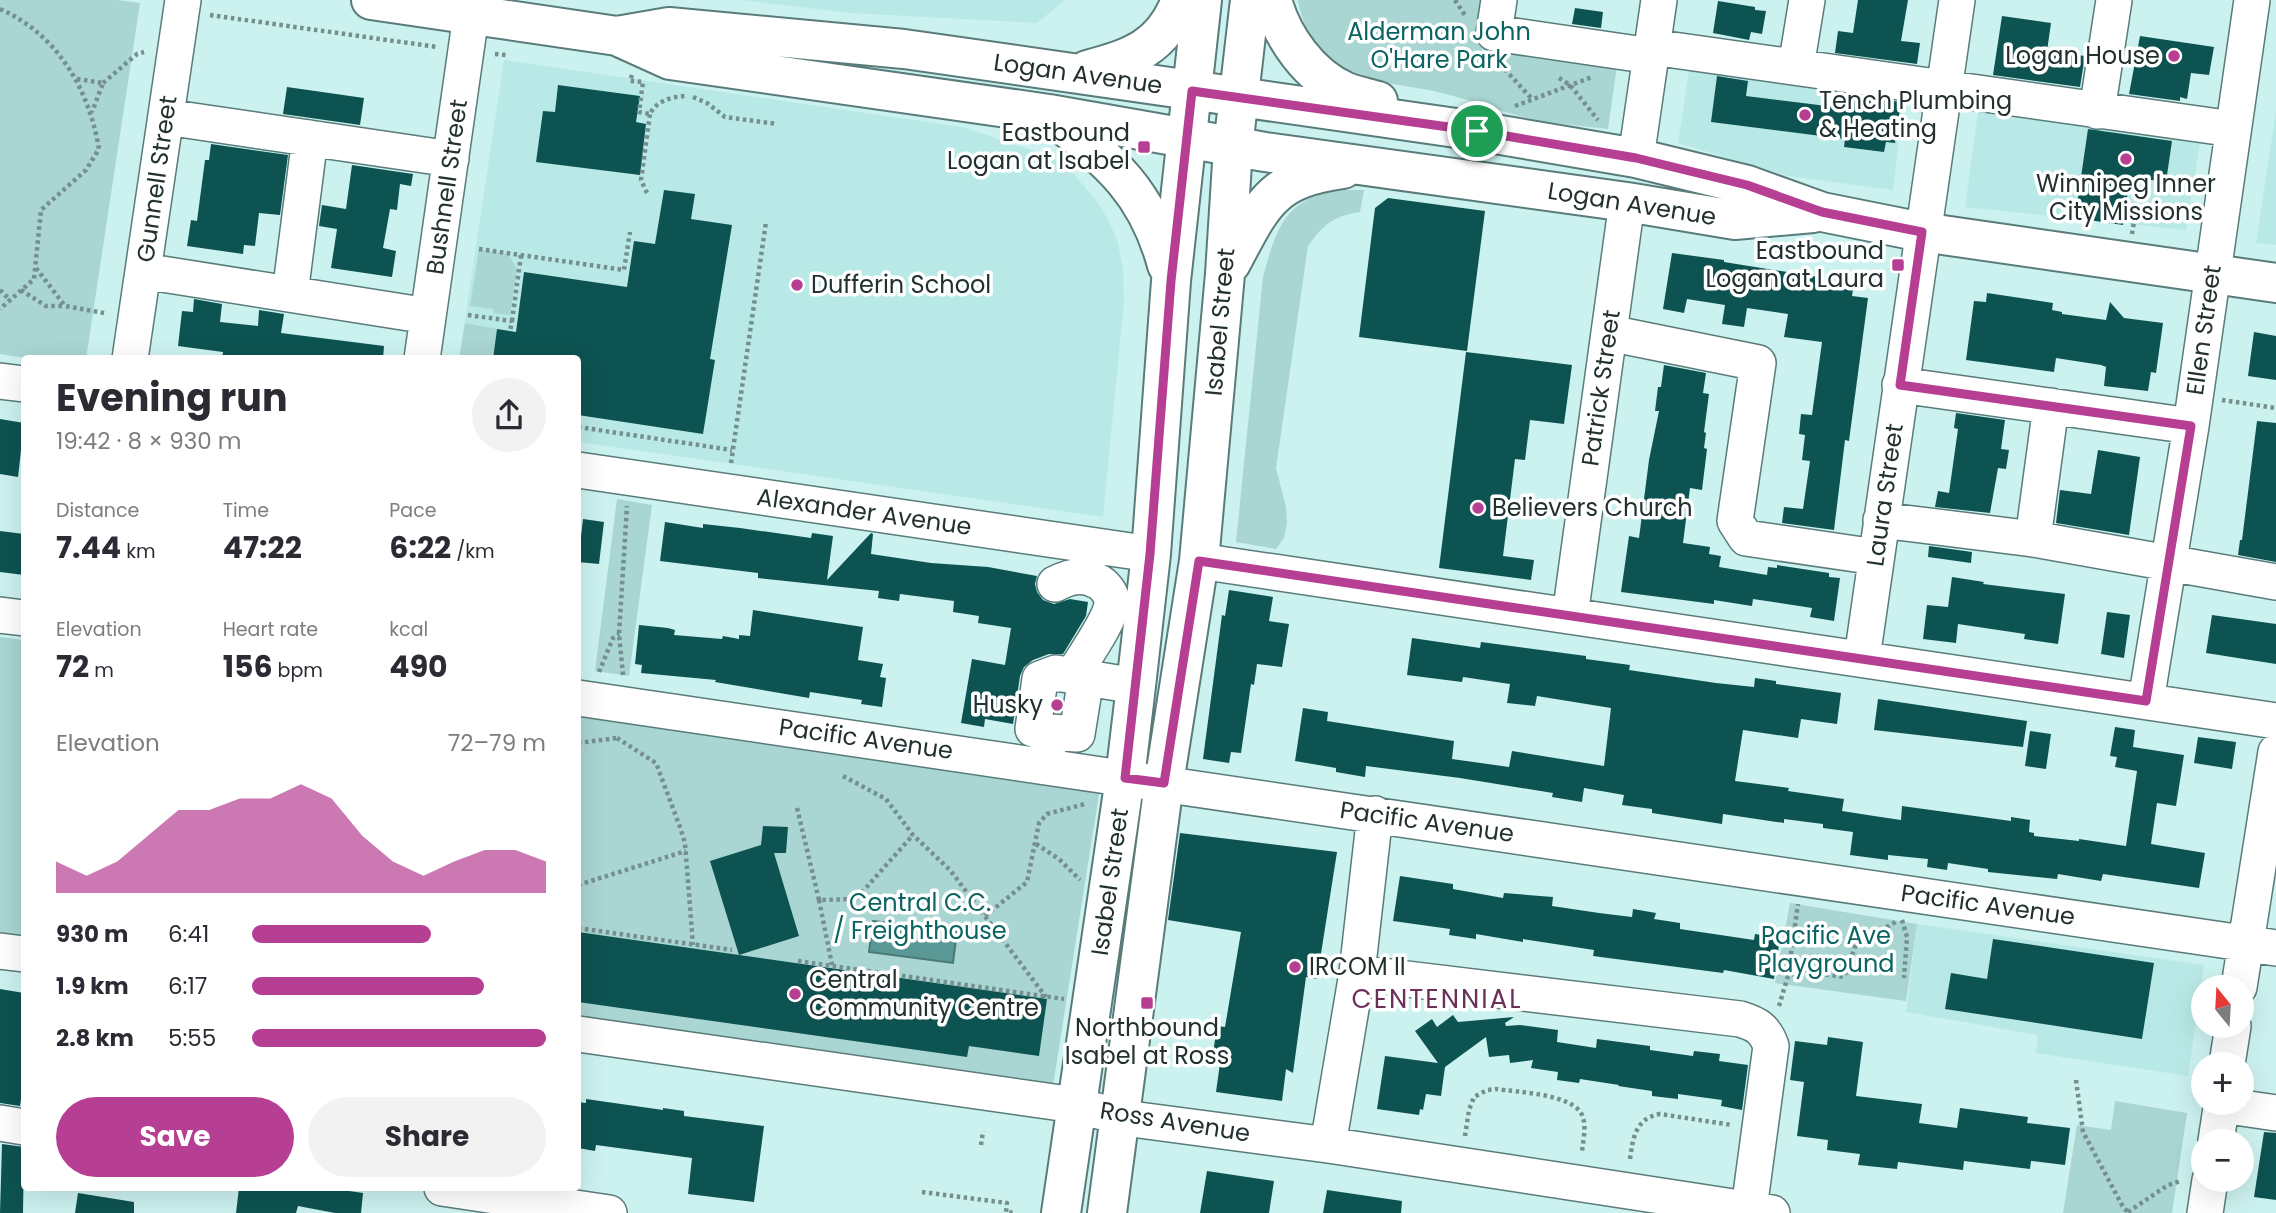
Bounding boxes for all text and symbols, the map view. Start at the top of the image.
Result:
park label: Alderman John O'Hare Park [1347,15,1531,76]
place label: Logan House [2005,39,2160,72]
street label: Logan Avenue [992,45,1165,102]
marker: Logan House [2166,48,2182,64]
place label: Tench Plumbing & Heating [1819,84,2012,145]
street label: Gunnell Street [128,93,185,264]
street label: Bushnell Street [418,97,475,277]
pin [1447,101,1507,161]
marker: Tench Plumbing & Heating [1797,107,1813,123]
icon: arrive [1458,112,1496,150]
place label: Eastbound Logan at Isabel [947,116,1130,177]
marker: Eastbound Logan at Isabel [1136,139,1152,155]
marker: Winnipeg Inner City Missions [2118,151,2134,167]
place label: Winnipeg Inner City Missions [2036,167,2216,228]
street label: Logan Avenue [1546,174,1719,233]
place label: Eastbound Logan at Laura [1706,234,1884,295]
street label: Isabel Street [1197,247,1242,397]
marker: Eastbound Logan at Laura [1890,257,1906,273]
street label: Ellen Street [2178,263,2229,397]
place label: Dufferin School [811,268,991,301]
marker: Dufferin School [789,277,805,293]
street label: Patrick Street [1573,308,1628,468]
text: Evening run [56,371,288,424]
button: share [472,378,546,452]
street label: Laura Street [1858,421,1911,568]
text: 19:42 · 8 × 930 m [56,425,242,457]
street label: Alexander Avenue [755,480,974,543]
place label: Believers Church [1492,491,1693,524]
text: Distance [56,497,139,524]
text: Time [223,497,269,524]
text: Pace [389,497,437,524]
marker: Believers Church [1470,500,1486,516]
text: 7.44 [56,526,121,569]
text: 47:22 [223,526,302,569]
text: 6:22 [389,526,451,569]
text: km [121,538,156,565]
text: /km [451,538,495,565]
text: Elevation [56,616,142,643]
text: Heart rate [223,616,318,643]
text: kcal [389,616,428,643]
text: 72 [56,645,89,688]
text: 156 [223,645,273,688]
text: 490 [389,645,448,688]
text: m [89,657,114,684]
text: bpm [273,657,323,684]
place label: Husky [973,688,1043,721]
marker: Husky [1049,697,1065,713]
street label: Pacific Avenue [777,710,955,767]
text: Elevation [56,727,160,759]
text: 72–79 m [448,727,546,759]
street label: Pacific Avenue [1338,793,1516,850]
street label: Isabel Street [1083,806,1136,958]
street label: Pacific Avenue [1899,876,2077,933]
park label: Central C.C. / Freighthouse [833,886,1007,947]
text: 930 m [56,918,128,950]
text: 6:41 [168,918,209,950]
park label: Pacific Ave Playground [1757,919,1895,980]
place label: IRCOM II [1309,950,1406,983]
marker: IRCOM II [1287,959,1303,975]
place label: Central Community Centre [809,963,1039,1024]
text: 1.9 km [56,970,129,1002]
text: 6:17 [168,970,207,1002]
north arrow [2191,975,2254,1038]
map controls [2191,975,2254,1192]
district label: CENTENNIAL [1352,981,1522,1017]
marker: Central Community Centre [787,986,803,1002]
marker: Northbound Isabel at Ross [1139,995,1155,1011]
place label: Northbound Isabel at Ross [1065,1011,1229,1072]
text: 2.8 km [56,1022,134,1054]
text: 5:55 [168,1022,216,1054]
button: + [2191,1052,2254,1115]
street label: Ross Avenue [1098,1093,1252,1150]
button: Save [56,1097,294,1177]
button: Share [308,1097,546,1177]
button: − [2191,1129,2254,1192]

